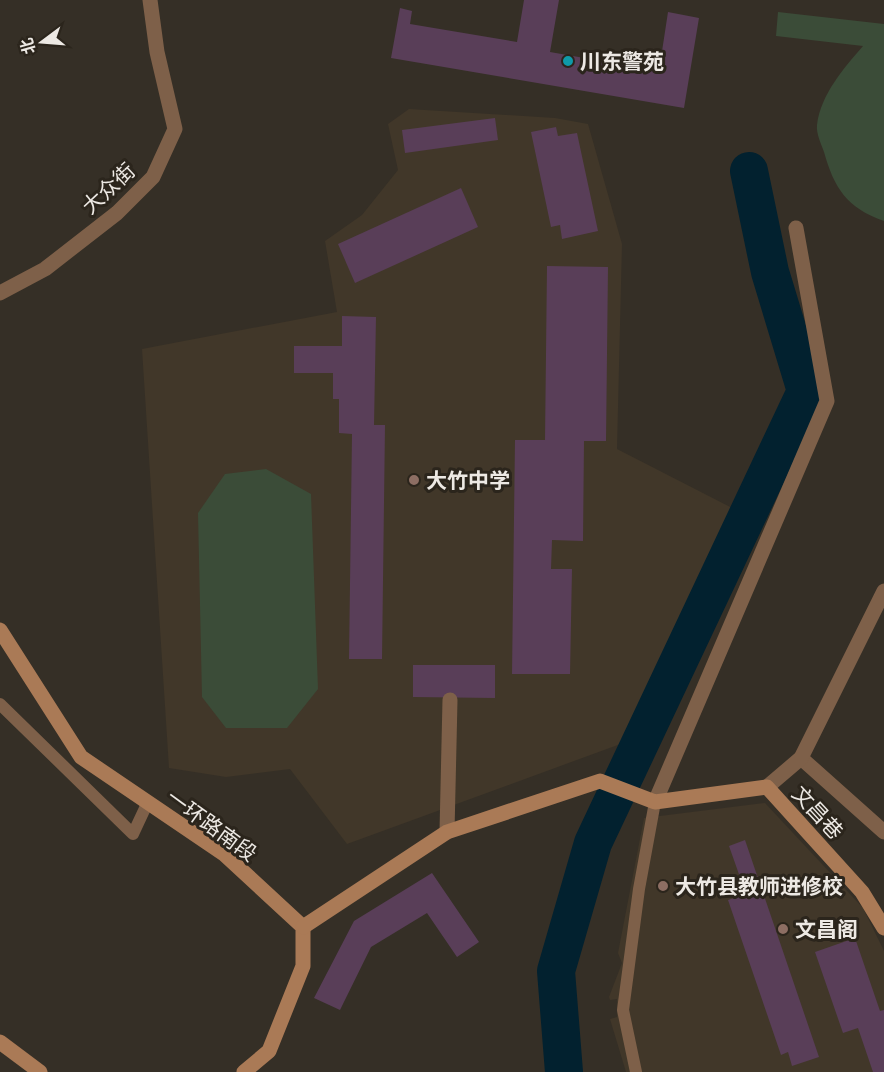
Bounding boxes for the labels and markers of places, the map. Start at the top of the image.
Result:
place label: 川东警苑 [580,49,664,73]
marker: 川东警苑 [561,54,575,68]
place label: 大竹中学 [426,468,510,492]
marker: 大竹中学 [407,473,421,487]
place label: 大竹县教师进修校 [675,874,843,898]
marker: 大竹县教师进修校 [656,879,670,893]
place label: 文昌阁 [795,917,858,941]
marker: 文昌阁 [776,922,790,936]

